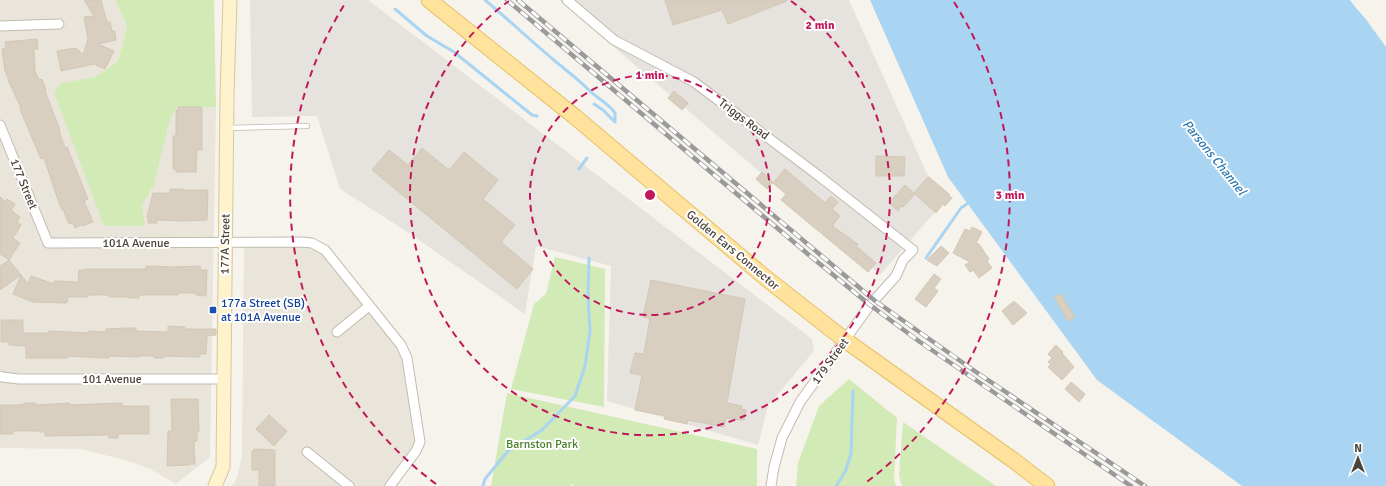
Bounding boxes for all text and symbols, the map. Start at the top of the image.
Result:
text: 2 min [806,18,835,33]
text: 1 min [636,68,665,83]
street label: Triggs Road [715,96,772,143]
water label: Parsons Channel [1179,117,1250,200]
street label: 177 Street [7,157,40,212]
centre of rings [643,188,657,202]
text: 3 min [996,188,1025,203]
street label: Golden Ears Connector [683,207,783,294]
street label: 177A Street [217,214,234,274]
street label: 101A Avenue [103,236,169,251]
place label: 177a Street (SB) at 101A Avenue [221,296,305,325]
marker: 177a Street (SB) at 101A Avenue [208,305,218,315]
street label: 179 Street [809,335,852,387]
street label: 101 Avenue [82,372,142,387]
park label: Barnston Park [506,437,578,452]
north arrow [1338,438,1378,478]
text: N [1354,442,1362,455]

